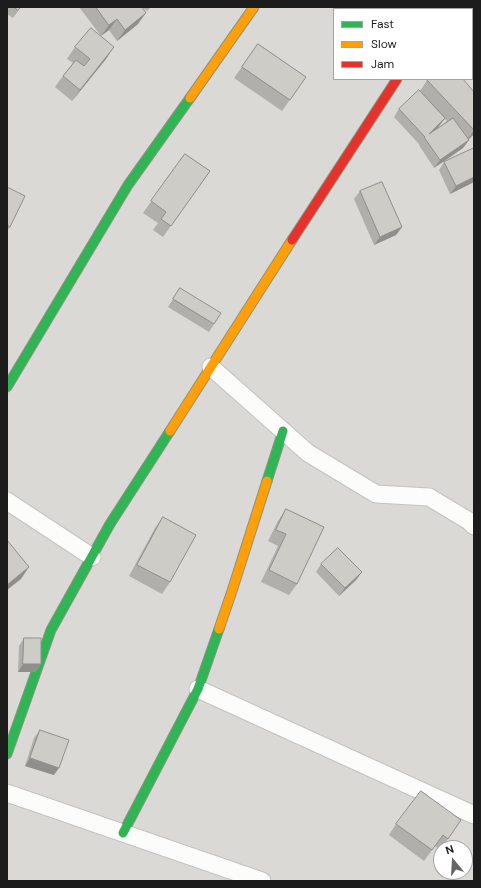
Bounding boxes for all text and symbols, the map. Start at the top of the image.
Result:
legend [333,8,473,80]
text: Fast [371,16,394,32]
text: Slow [371,36,397,52]
text: Jam [371,56,394,72]
north arrow [433,840,473,880]
text: N [444,842,456,857]

